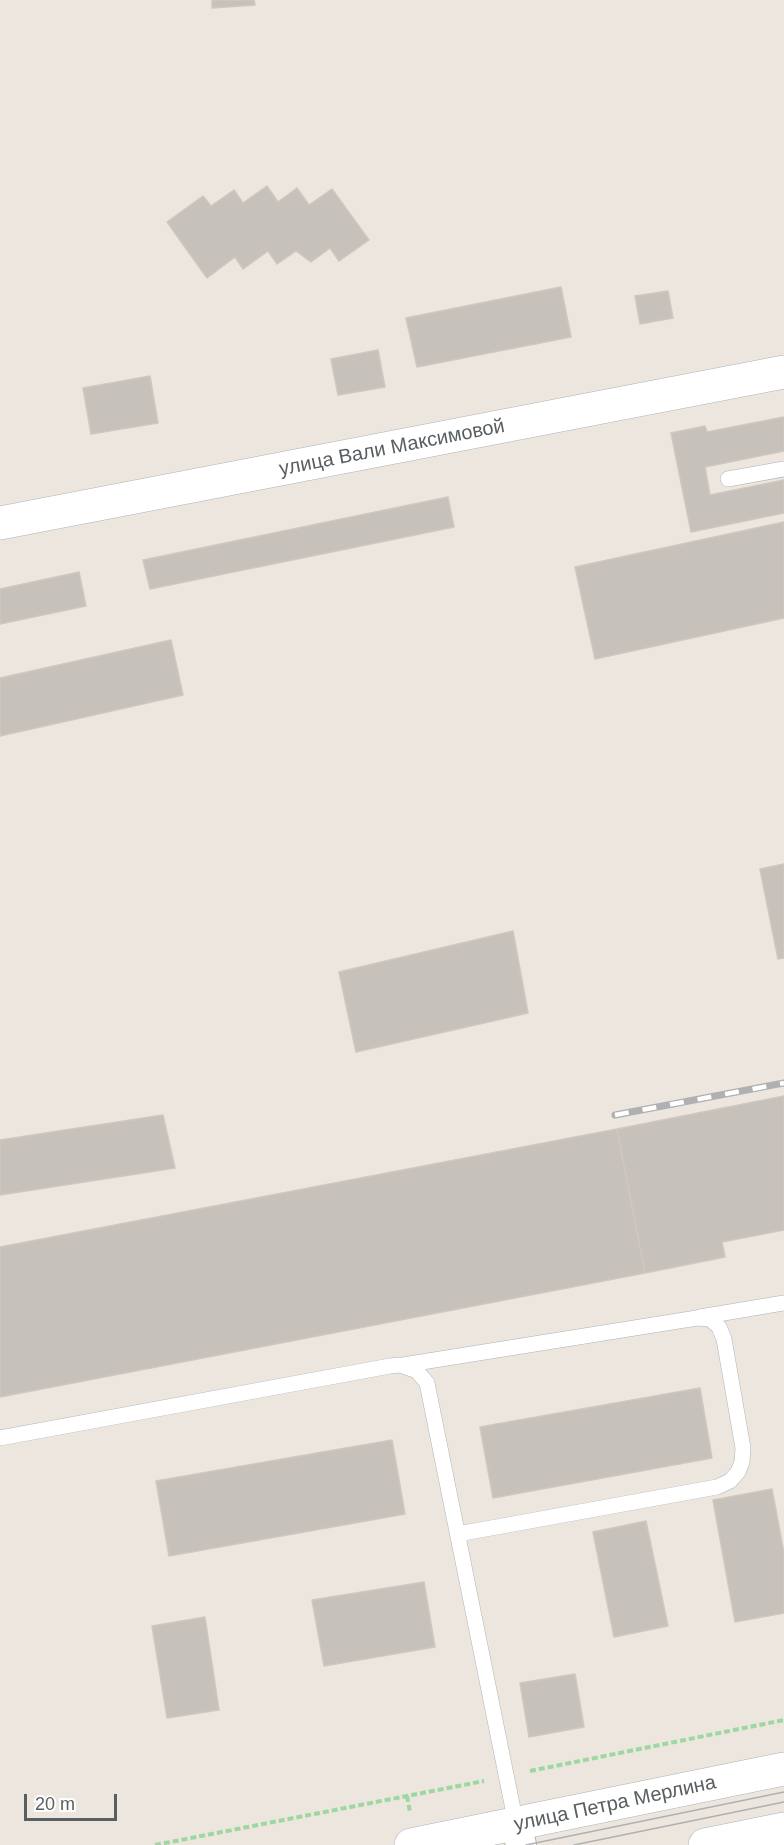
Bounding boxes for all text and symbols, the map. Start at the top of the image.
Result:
street label: улица Вали Максимовой [277,414,507,482]
street label: улица Петра Мерлина [512,1771,718,1837]
scale bar [27,1782,120,1820]
text: 20 m [35,1794,75,1814]

